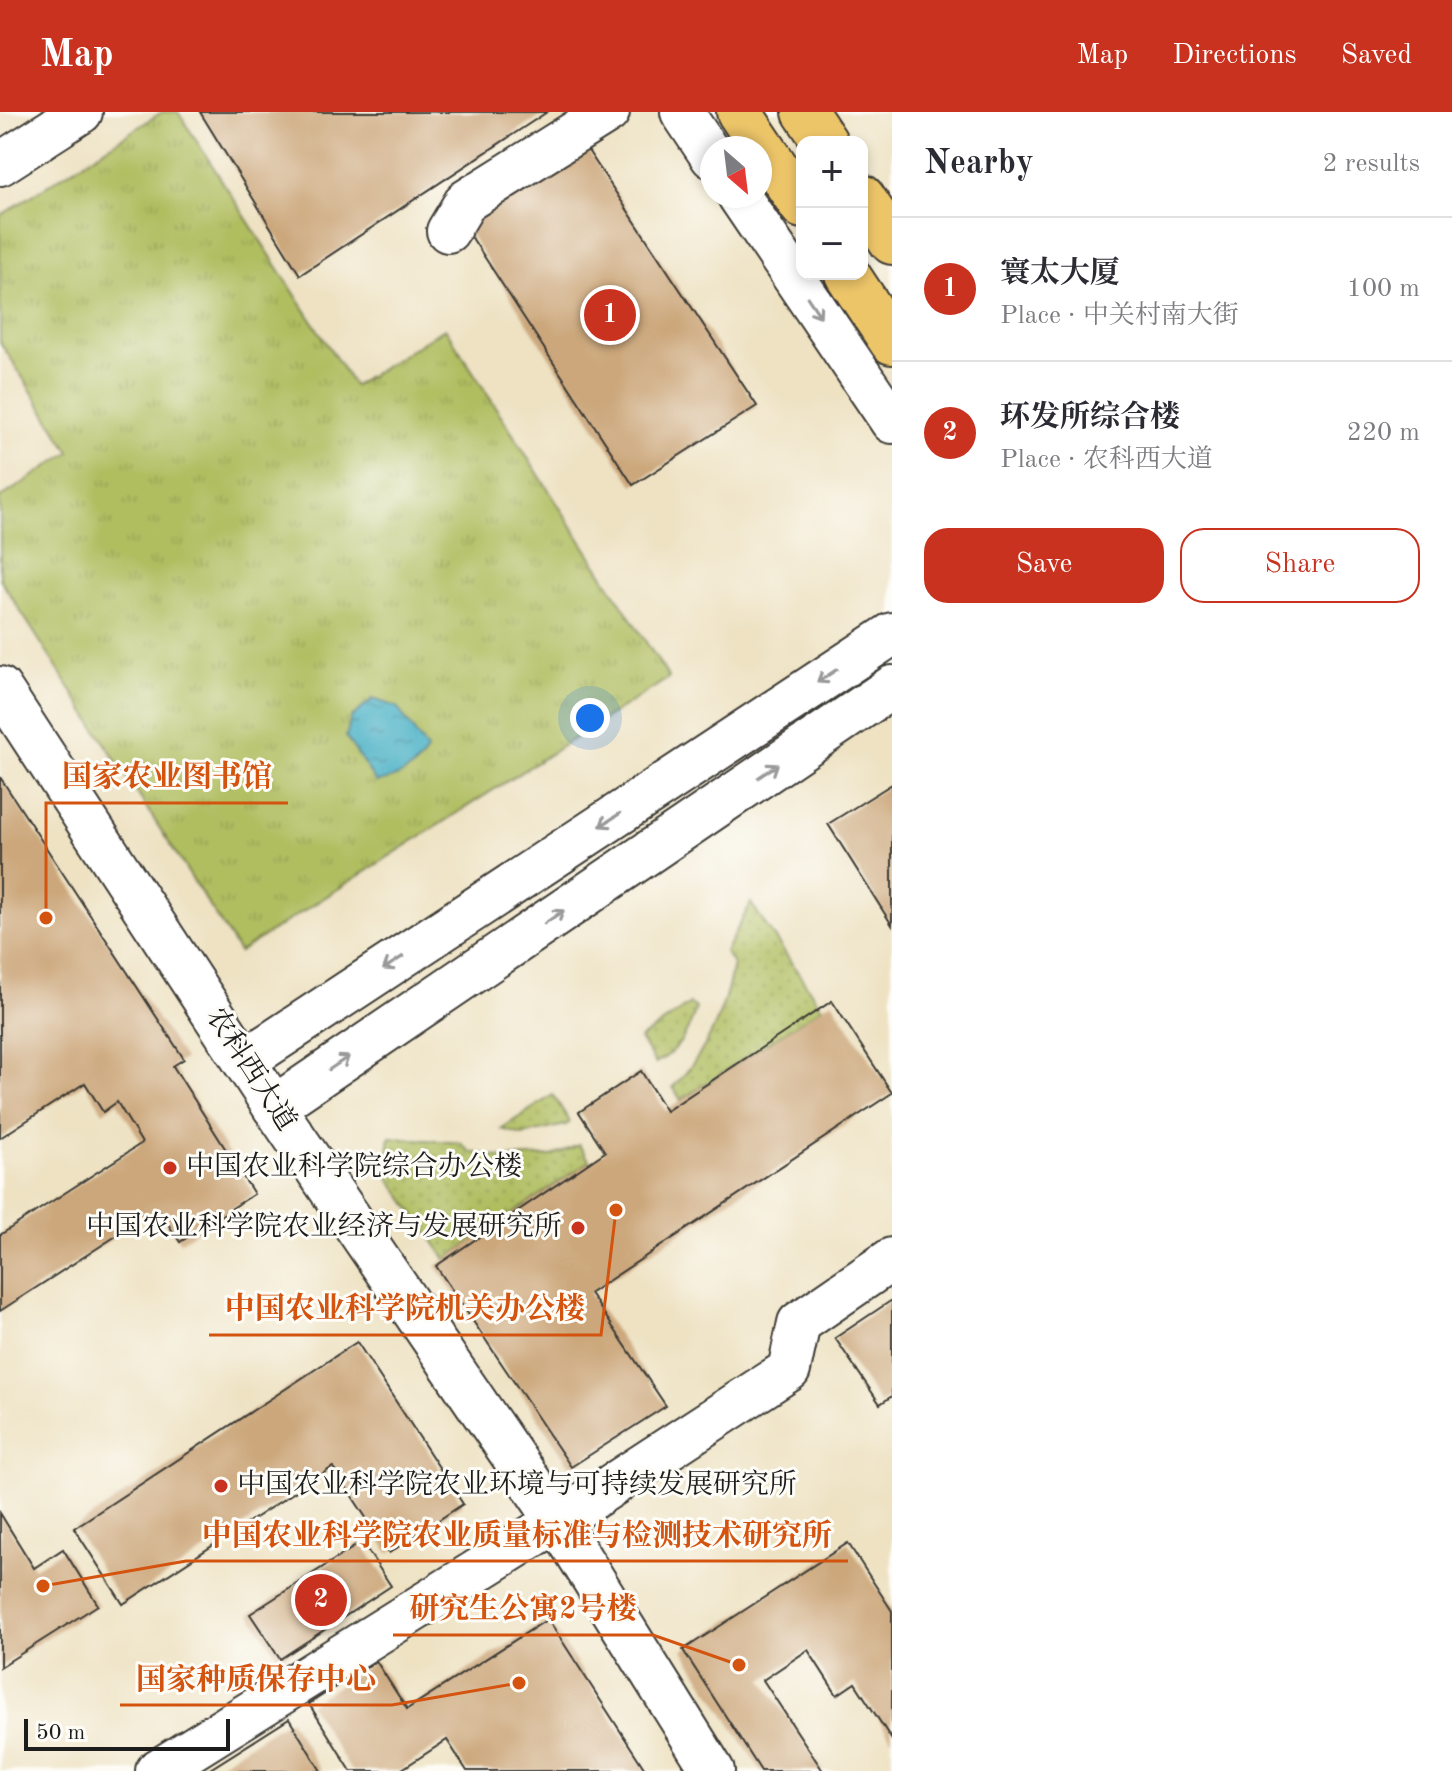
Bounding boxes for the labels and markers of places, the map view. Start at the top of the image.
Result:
pin: 1 [584,285,636,345]
callout: 国家农业图书馆 [46,749,288,803]
place label: 中国农业科学院综合办公楼 [186,1151,522,1182]
marker: 中国农业科学院综合办公楼 [161,1159,179,1177]
place label: 中国农业科学院农业经济与发展研究所 [86,1211,562,1242]
marker: 中国农业科学院农业经济与发展研究所 [569,1219,587,1237]
callout: 中国农业科学院机关办公楼 [209,1281,601,1335]
place label: 中国农业科学院农业环境与可持续发展研究所 [237,1469,797,1500]
marker: 中国农业科学院农业环境与可持续发展研究所 [212,1477,230,1495]
callout: 中国农业科学院农业质量标准与检测技术研究所 [186,1507,848,1561]
pin: 2 [295,1570,347,1630]
callout: 研究生公寓2号楼 [393,1581,653,1635]
callout: 国家种质保存中心 [120,1651,392,1705]

